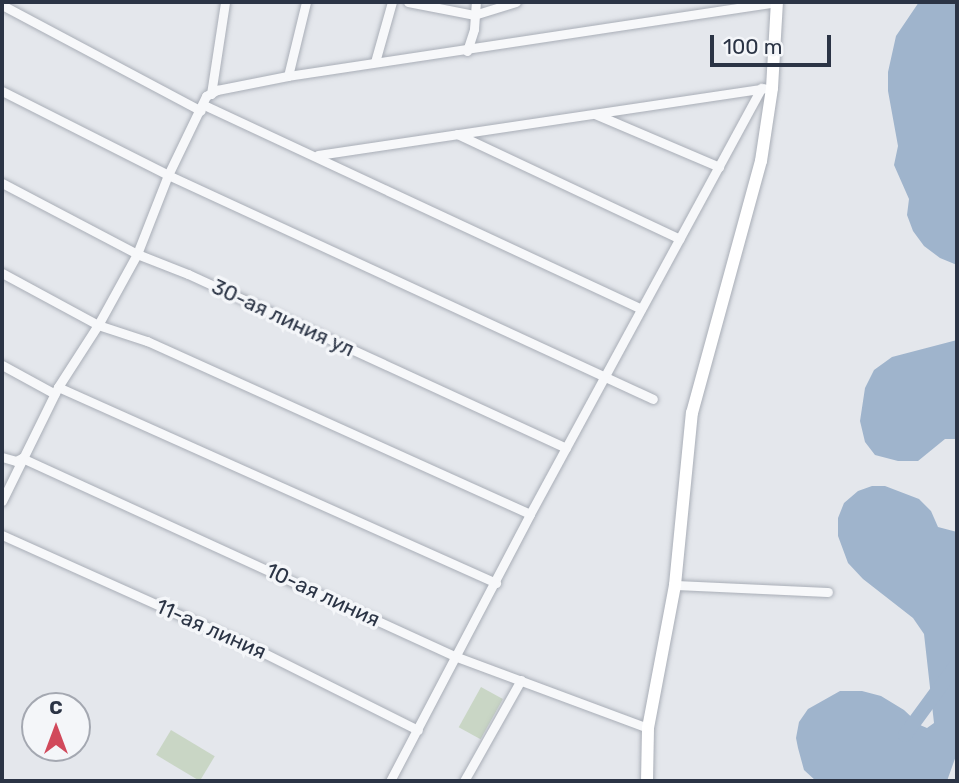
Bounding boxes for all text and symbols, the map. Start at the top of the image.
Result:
scale bar [714,21,835,65]
text: 100 m [723,34,782,59]
street label: 30-ая линия ул [208,274,358,362]
street label: 10-ая линия [262,558,384,632]
street label: 11-ая линия [152,593,270,665]
north arrow [21,692,91,762]
text: С [49,696,63,719]

